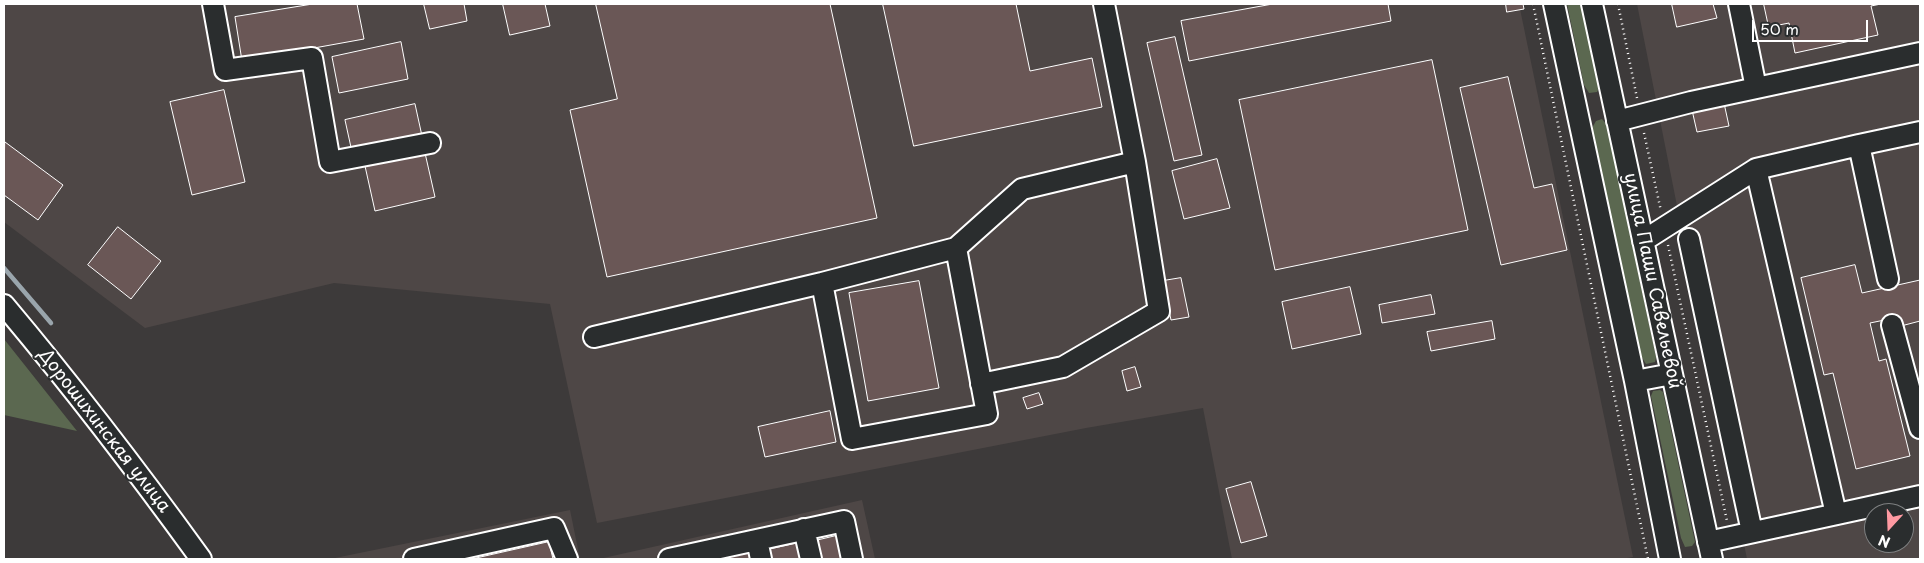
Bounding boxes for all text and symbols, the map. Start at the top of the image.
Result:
scale bar [1754,10,1870,42]
text: 50 m [1760,17,1799,40]
street label: улица Паши Савельевой [1619,171,1685,391]
street label: Дорошихинская улица [33,345,175,517]
north arrow [1864,503,1914,553]
text: N [1875,530,1893,553]

